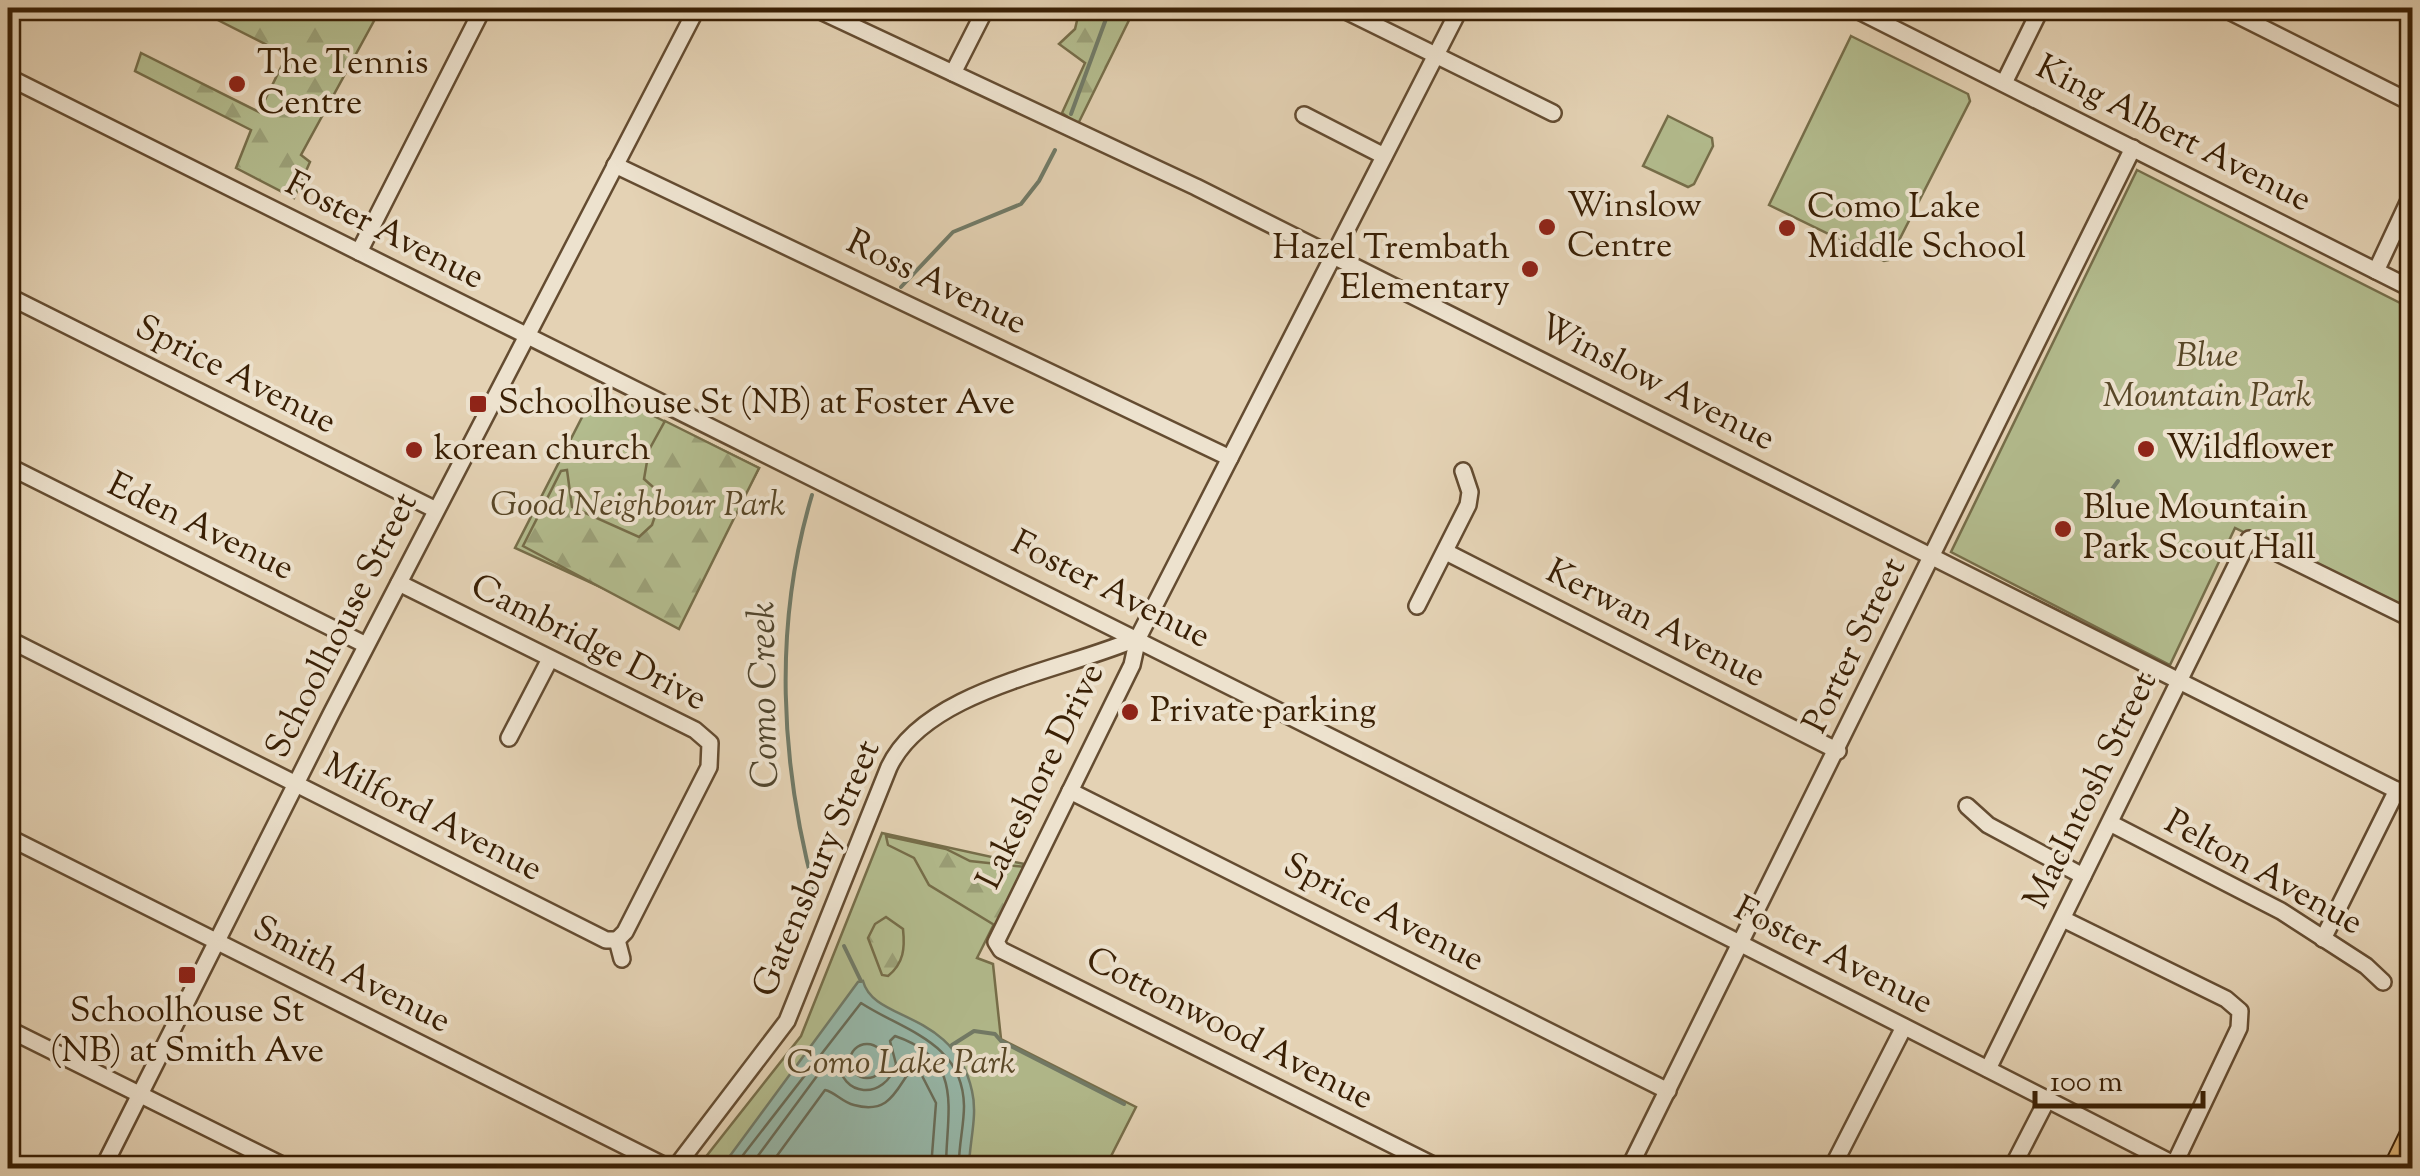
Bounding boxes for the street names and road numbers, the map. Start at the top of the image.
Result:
street label: King Albert Avenue [2026,43,2320,227]
street label: Foster Avenue [275,160,493,304]
street label: Ross Avenue [837,218,1035,350]
street label: Winslow Avenue [1529,302,1783,466]
street label: Sprice Avenue [126,303,344,449]
street label: Eden Avenue [98,461,302,595]
street label: Schoolhouse Street [254,484,432,768]
street label: Foster Avenue [1001,519,1219,663]
street label: Kerwan Avenue [1536,548,1774,702]
street label: Porter Street [1791,550,1921,742]
street label: Cambridge Drive [461,563,715,725]
street label: Lakeshore Drive [965,655,1119,899]
street label: MacIntosh Street [2012,664,2172,918]
street label: Gatensbury Street [741,733,895,1005]
street label: Milford Avenue [314,742,550,896]
street label: Pelton Avenue [2154,798,2372,950]
street label: Sprice Avenue [1274,841,1492,987]
street label: Foster Avenue [1724,885,1942,1029]
street label: Smith Avenue [243,904,459,1048]
street label: Cottonwood Avenue [1076,935,1382,1125]

